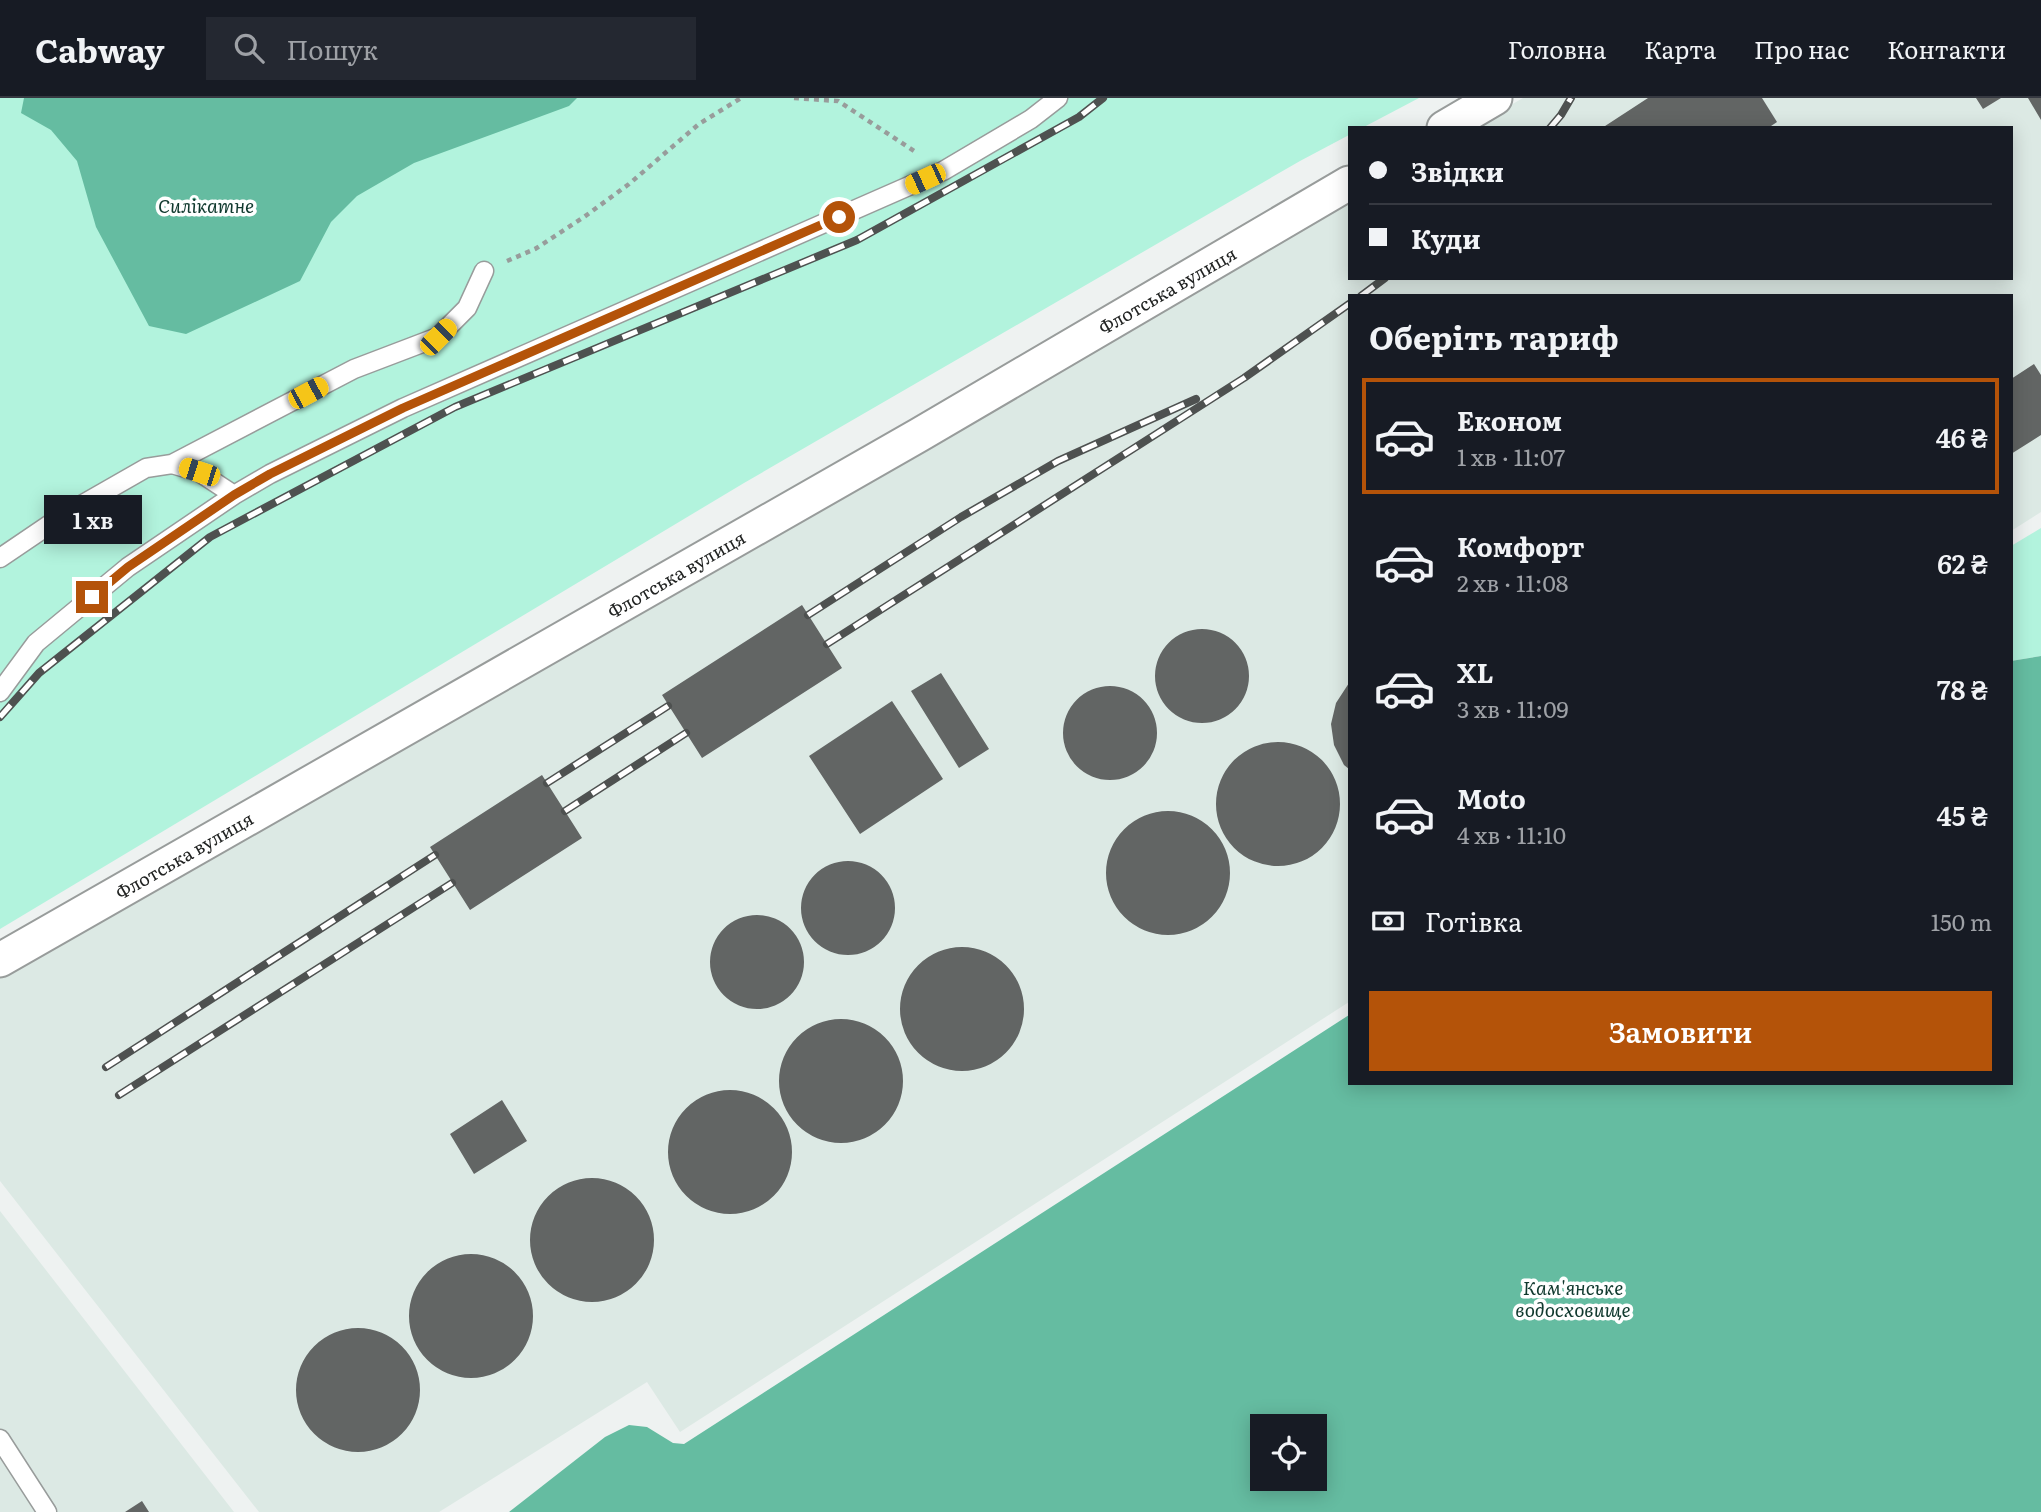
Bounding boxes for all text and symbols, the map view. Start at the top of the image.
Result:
search box [206,17,696,80]
text: Cabway [35,24,164,73]
icon: search [230,29,268,67]
text: Пошук [286,29,378,68]
text: Головна [1508,31,1606,66]
text: Карта [1644,31,1716,66]
text: Про нас [1754,31,1849,66]
text: Контакти [1887,31,2006,66]
text: Звідки [1411,151,1504,190]
car [902,161,949,197]
water label: Силікатне [158,191,254,219]
route start [823,201,855,233]
text: Куди [1411,218,1481,257]
street label: Флотська вулиця [1093,239,1241,341]
text: Оберіть тариф [1369,312,1619,360]
car [416,315,461,359]
car [285,374,332,412]
text: Економ [1457,400,1562,439]
icon: car [1373,405,1436,468]
text: 46 ₴ [1936,417,1988,456]
text: 1 хв · 11:07 [1457,439,1565,473]
car [176,456,223,488]
callout: 1 хв [43,496,141,545]
text: 1 хв [72,502,114,536]
street label: Флотська вулиця [602,523,750,625]
text: Комфорт [1457,526,1584,565]
icon: car [1373,531,1436,594]
text: 62 ₴ [1937,543,1988,582]
text: 2 хв · 11:08 [1457,565,1568,599]
route end [76,581,108,613]
text: XL [1457,652,1494,691]
icon: car [1373,657,1436,720]
text: 78 ₴ [1937,669,1988,708]
text: 3 хв · 11:09 [1457,691,1569,725]
text: Moto [1457,778,1526,817]
icon: car [1373,783,1436,846]
text: 45 ₴ [1937,795,1988,834]
street label: Флотська вулиця [110,804,258,906]
text: 4 хв · 11:10 [1457,817,1566,851]
text: Готівка [1425,901,1522,940]
icon: cash [1369,902,1407,940]
text: 150 m [1931,904,1992,938]
button: Замовити [1369,991,1992,1071]
water label: Кам'янське водосховище [1515,1273,1631,1323]
map controls [1250,1414,1327,1491]
button: locate [1250,1414,1327,1491]

